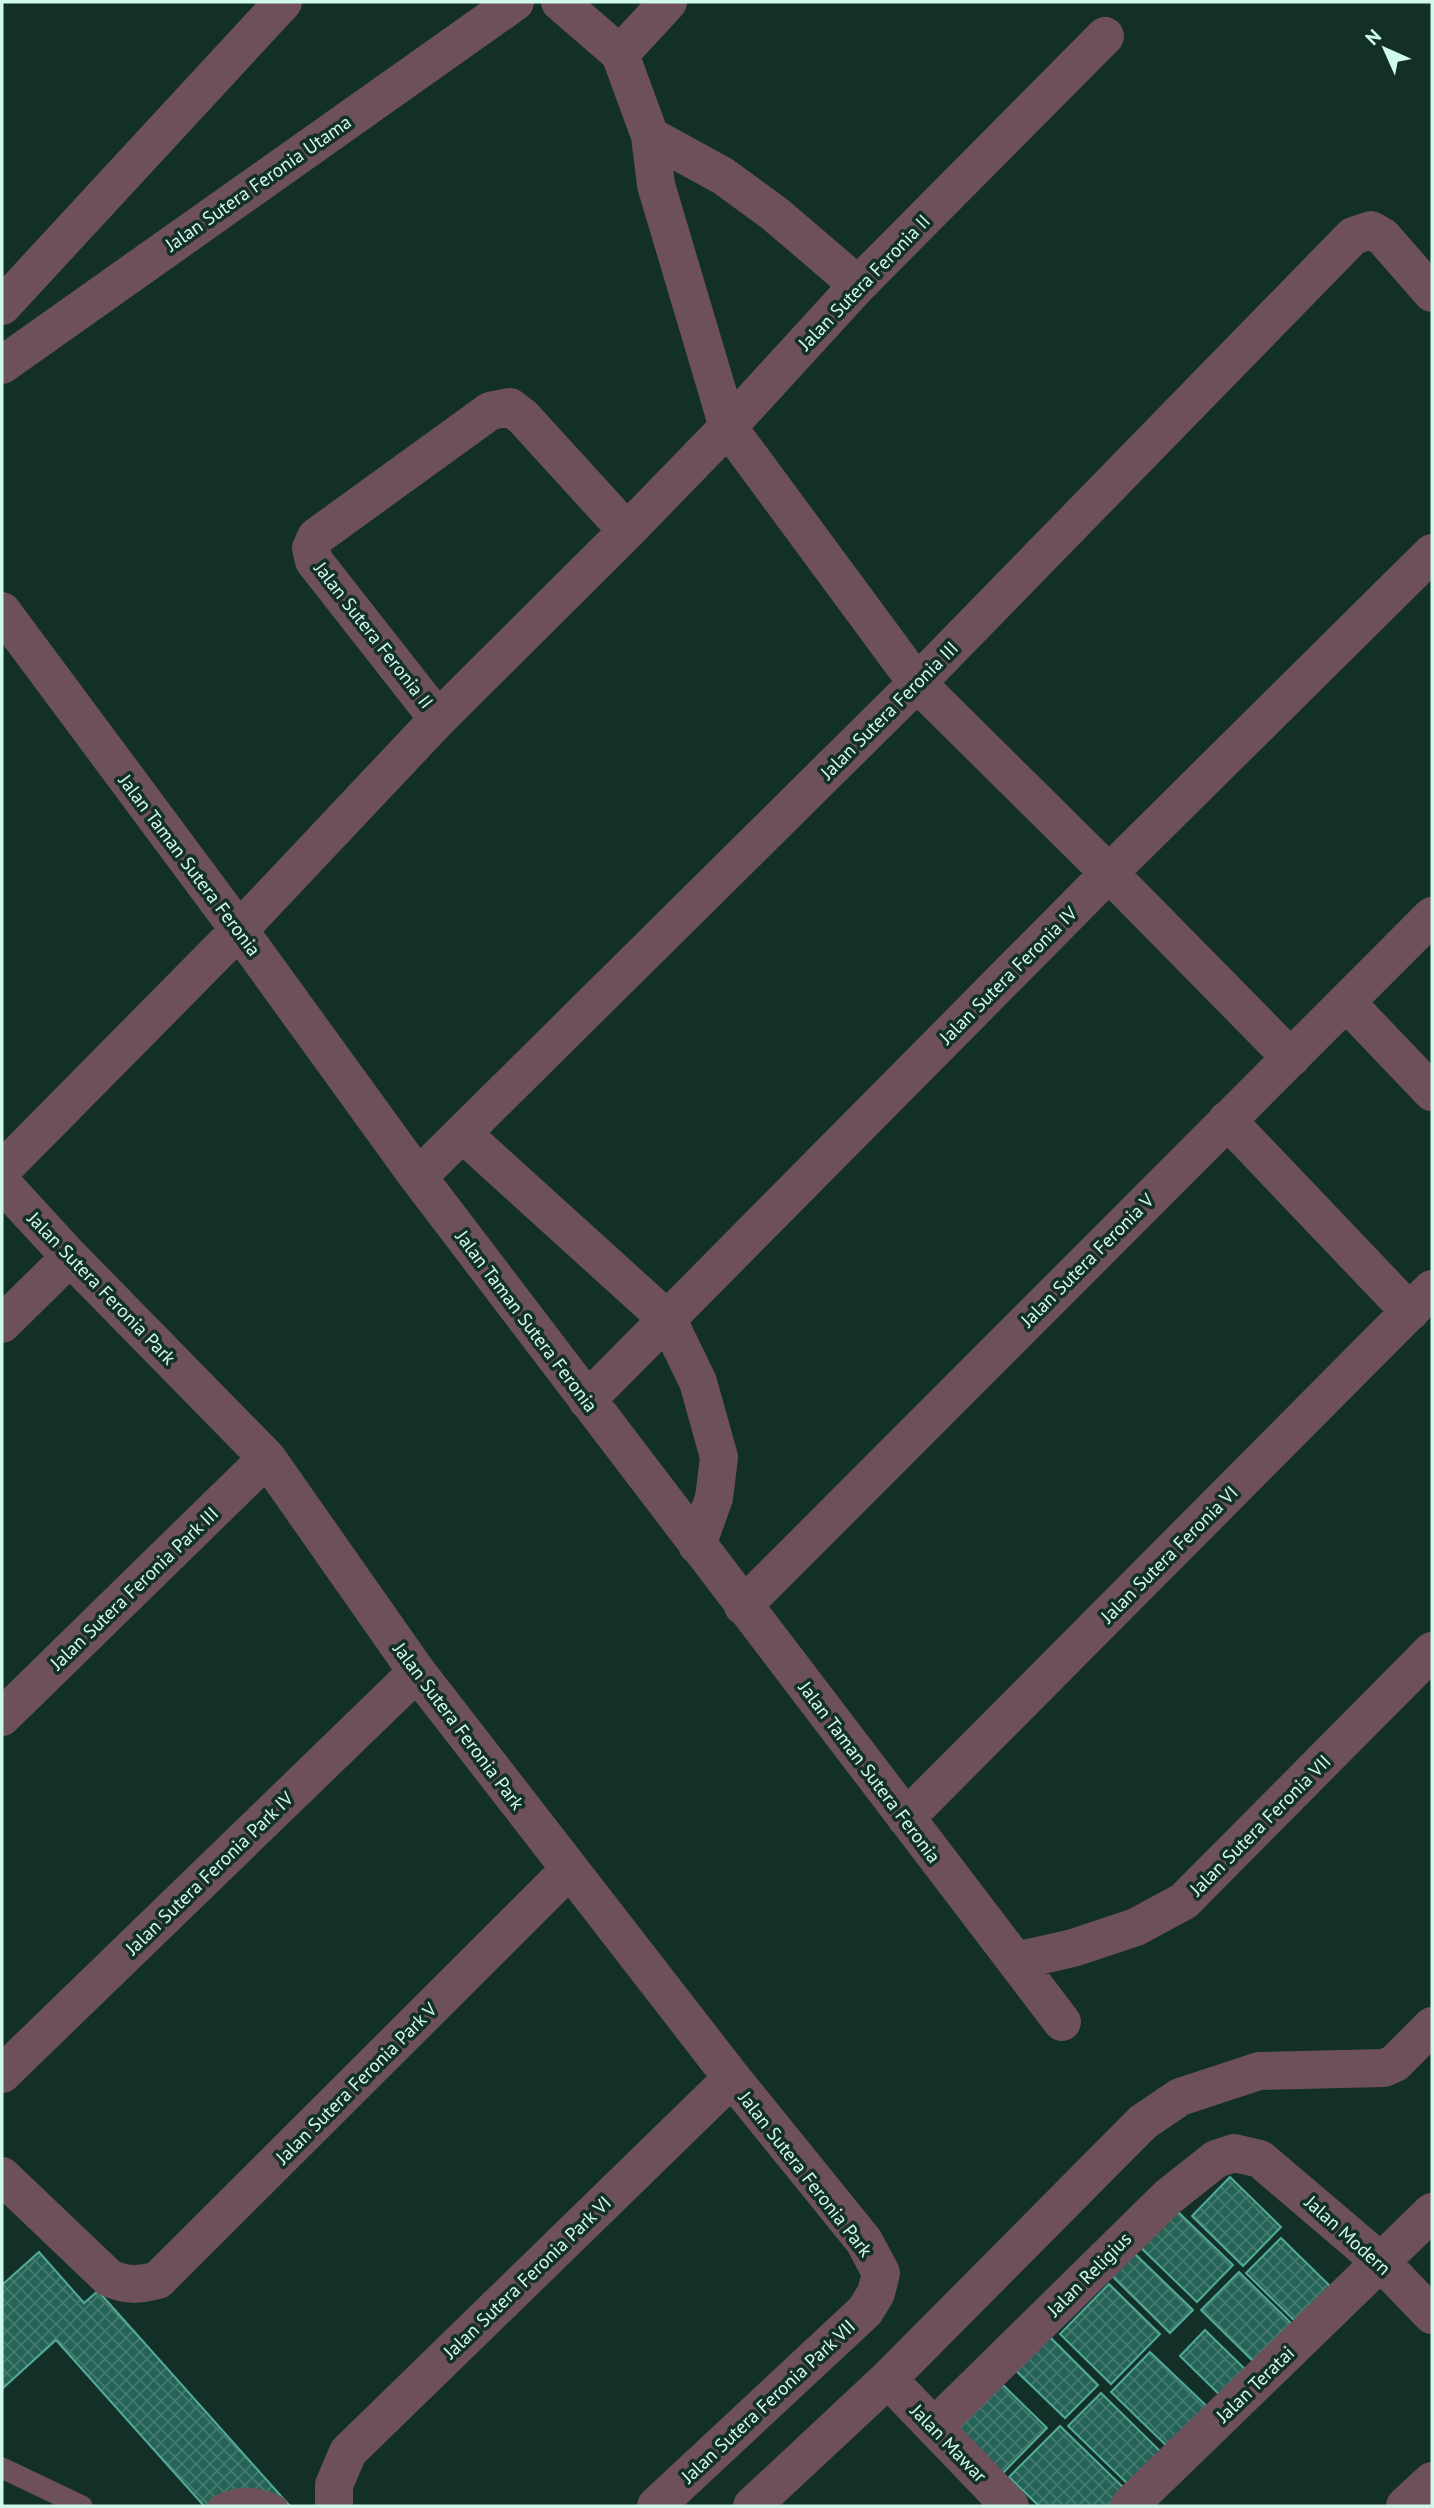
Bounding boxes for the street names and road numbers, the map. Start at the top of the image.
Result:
street label: Jalan Sutera Feronia Utama [159,110,356,257]
street label: Jalan Sutera Feronia II [792,209,935,356]
street label: Jalan Sutera Feronia II [309,556,439,713]
street label: Jalan Sutera Feronia III [814,636,963,785]
street label: Jalan Taman Sutera Feronia [113,769,266,961]
street label: Jalan Sutera Feronia IV [933,901,1082,1050]
street label: Jalan Sutera Feronia V [1015,1188,1159,1332]
street label: Jalan Sutera Feronia Park [22,1206,181,1370]
street label: Jalan Taman Sutera Feronia [450,1225,603,1417]
street label: Jalan Sutera Feronia VI [1095,1480,1243,1628]
street label: Jalan Sutera Feronia Park III [44,1501,223,1675]
street label: Jalan Sutera Feronia Park [388,1637,530,1815]
street label: Jalan Taman Sutera Feronia [793,1676,946,1868]
street label: Jalan Sutera Feronia VII [1184,1749,1336,1901]
street label: Jalan Sutera Feronia Park IV [119,1786,298,1960]
street label: Jalan Sutera Feronia Park V [270,1997,442,2169]
street label: Jalan Sutera Feronia Park [733,2086,878,2262]
street label: Jalan Modern [1299,2189,1396,2280]
street label: Jalan Sutera Feronia Park VI [437,2191,616,2364]
street label: Jalan Religius [1041,2227,1136,2322]
street label: Jalan Sutera Feronia Park VII [675,2314,860,2489]
street label: Jalan Teratai [1210,2341,1299,2428]
street label: Jalan Mawar [905,2398,993,2488]

